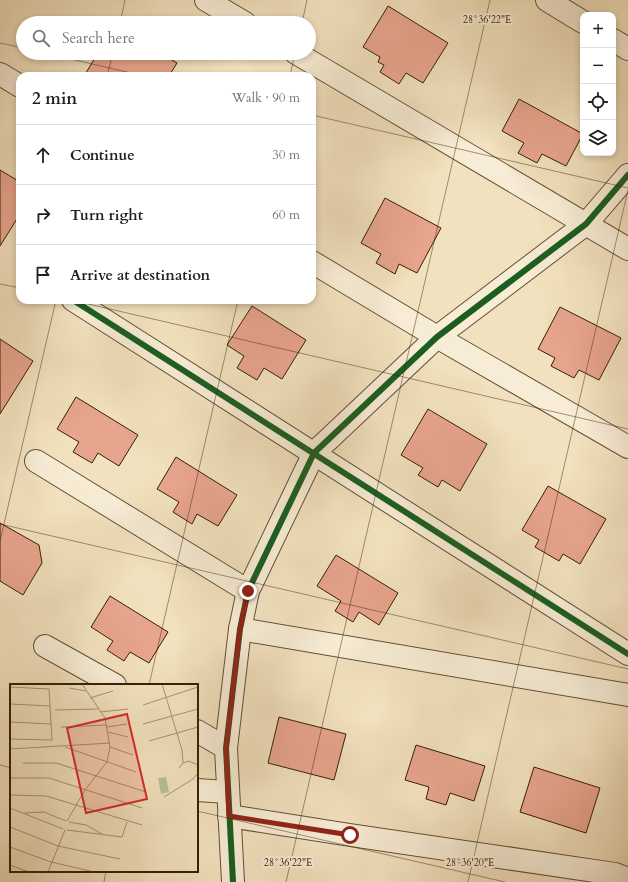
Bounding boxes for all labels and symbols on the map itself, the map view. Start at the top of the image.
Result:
text: 28°36'22"E [463,13,511,27]
route end [239,582,257,600]
inset map [10,684,198,872]
route start [341,826,359,844]
text: 28°36'22"E [264,856,312,870]
text: 28°36'20"E [446,856,494,870]

